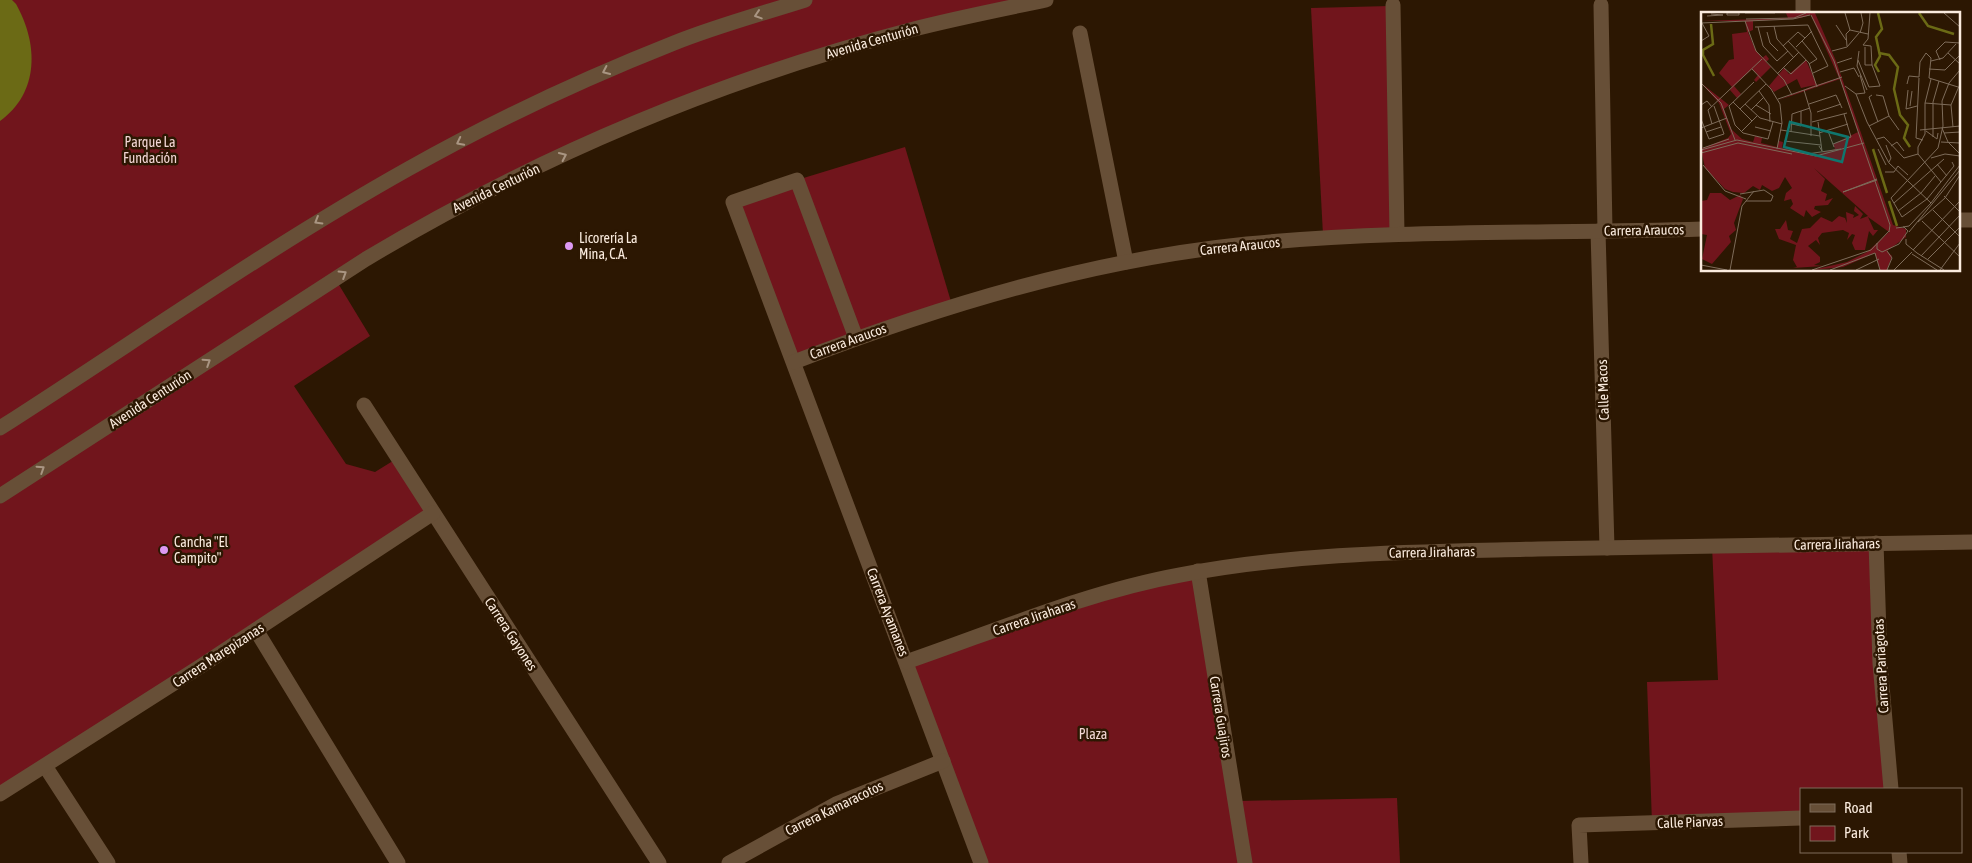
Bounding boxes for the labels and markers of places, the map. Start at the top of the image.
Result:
place label: Licorería La Mina, C.A. [579,230,638,262]
marker: Licorería La Mina, C.A. [563,240,575,252]
place label: Cancha "El Campito" [174,534,229,566]
marker: Cancha "El Campito" [158,544,170,556]

